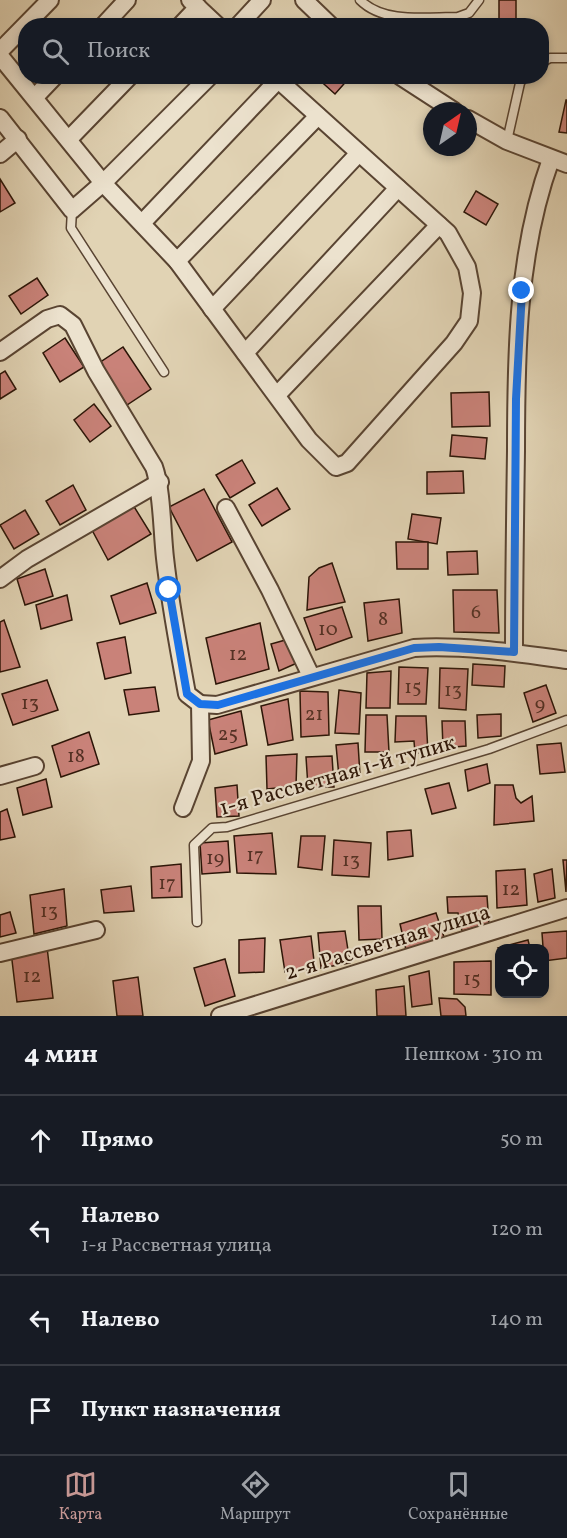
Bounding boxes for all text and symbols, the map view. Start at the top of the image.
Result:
search box [18,18,549,84]
icon: search [39,35,72,68]
text: Поиск [87,36,150,67]
north arrow [423,102,477,156]
route end [508,277,534,303]
route start [155,576,181,602]
house number: 6 [471,599,481,627]
house number: 8 [378,606,388,634]
house number: 10 [318,616,338,644]
house number: 12 [229,641,247,669]
house number: 15 [404,674,422,702]
house number: 13 [444,677,462,705]
house number: 13 [21,690,39,718]
house number: 9 [535,691,545,719]
house number: 21 [305,701,323,729]
house number: 25 [218,721,238,749]
street label: 1-я Рассветная 1-й тупик [216,728,460,825]
house number: 18 [67,743,85,771]
house number: 17 [246,842,264,870]
house number: 19 [206,845,224,873]
house number: 13 [342,847,360,875]
house number: 17 [158,870,176,898]
house number: 12 [502,876,520,904]
street label: 2-я Рассветная улица [281,897,494,989]
house number: 13 [40,898,58,926]
map controls [495,944,549,998]
button: locate [495,944,549,998]
house number: 12 [23,963,41,991]
house number: 15 [463,966,481,994]
text: 4 мин [24,1037,98,1073]
text: Пешком · 310 m [404,1041,543,1069]
icon: ahead [24,1124,57,1157]
text: Прямо [81,1125,153,1156]
text: 50 m [500,1126,543,1154]
text: Налево [81,1201,160,1232]
icon: left [24,1214,57,1247]
text: 120 m [491,1216,543,1244]
text: 1-я Рассветная улица [81,1232,272,1260]
icon: left [24,1304,57,1337]
text: Налево [81,1305,160,1336]
text: 140 m [490,1306,543,1334]
icon: arrive [24,1394,57,1427]
text: Пункт назначения [81,1395,281,1426]
tab: Карта [59,1468,102,1526]
tab: Маршрут [220,1468,291,1526]
tab: Сохранённые [408,1468,508,1526]

